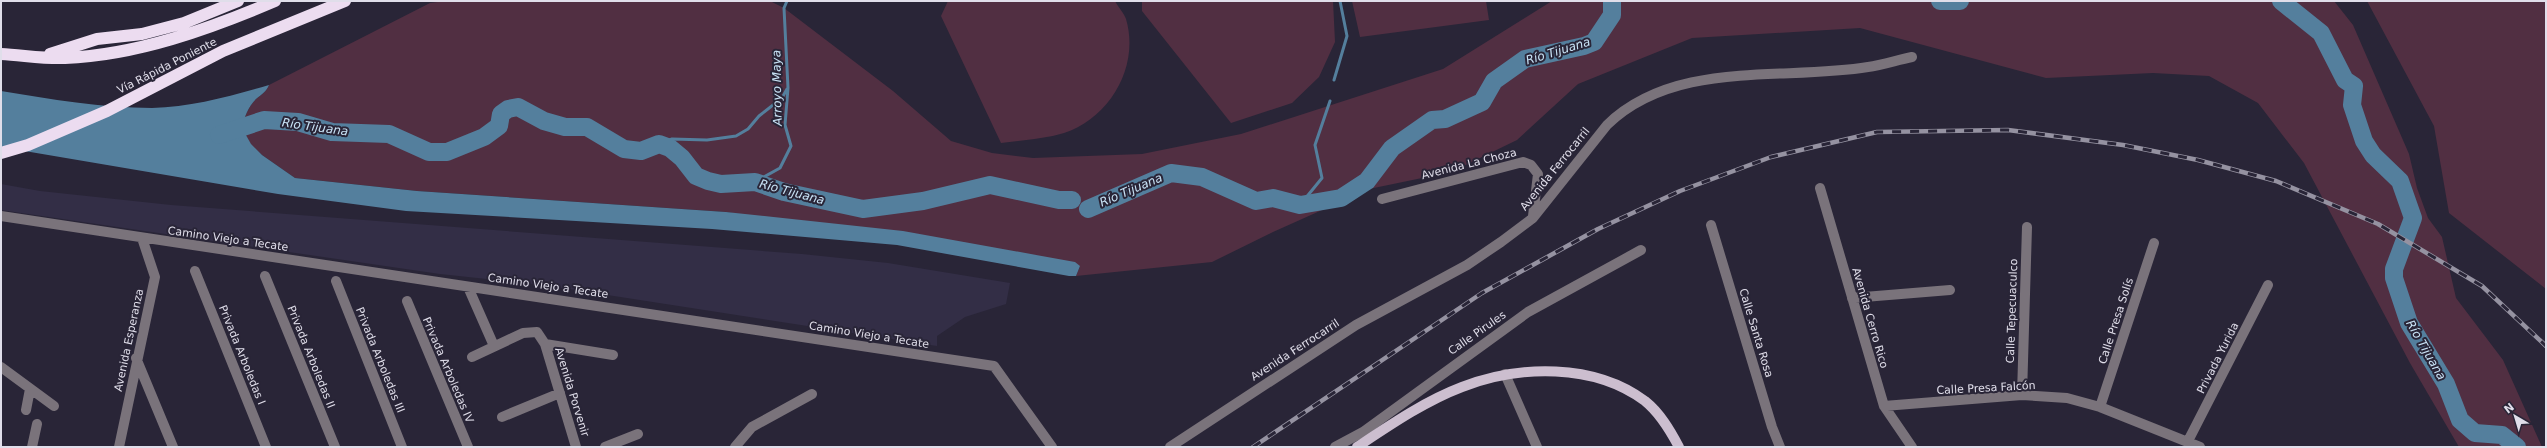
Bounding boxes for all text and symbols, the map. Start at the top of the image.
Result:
street label: Vía Rápida Poniente [115,35,219,97]
water label: Río Tijuana [1524,35,1592,67]
water label: Arroyo Maya [769,50,785,127]
water label: Río Tijuana [281,115,349,139]
street label: Avenida Ferrocarril [1518,125,1592,213]
street label: Avenida La Choza [1420,146,1518,182]
water label: Río Tijuana [1098,171,1164,209]
water label: Río Tijuana [758,177,826,207]
street label: Camino Viejo a Tecate [167,224,289,254]
street label: Calle Tepecuaculco [2004,258,2020,364]
street label: Avenida Cerro Rico [1849,266,1891,370]
street label: Camino Viejo a Tecate [487,271,609,301]
street label: Calle Presa Solís [2096,276,2136,366]
street label: Avenida Esperanza [112,287,146,393]
street label: Calle Santa Rosa [1736,287,1776,379]
street label: Privada Arboledas I [216,303,268,407]
street label: Privada Arboledas II [284,304,338,410]
street label: Privada Arboledas III [353,305,407,415]
street label: Calle Pirules [1446,308,1509,358]
street label: Privada Arboledas IV [420,315,476,425]
street label: Avenida Ferrocarril [1248,316,1342,384]
water label: Río Tijuana [2403,318,2449,382]
street label: Camino Viejo a Tecate [808,319,930,351]
street label: Privada Yurida [2194,320,2242,396]
street label: Avenida Porvenir [552,346,592,439]
street label: Calle Presa Falcón [1936,379,2036,397]
north arrow [2495,396,2535,436]
text: N [2502,401,2517,416]

